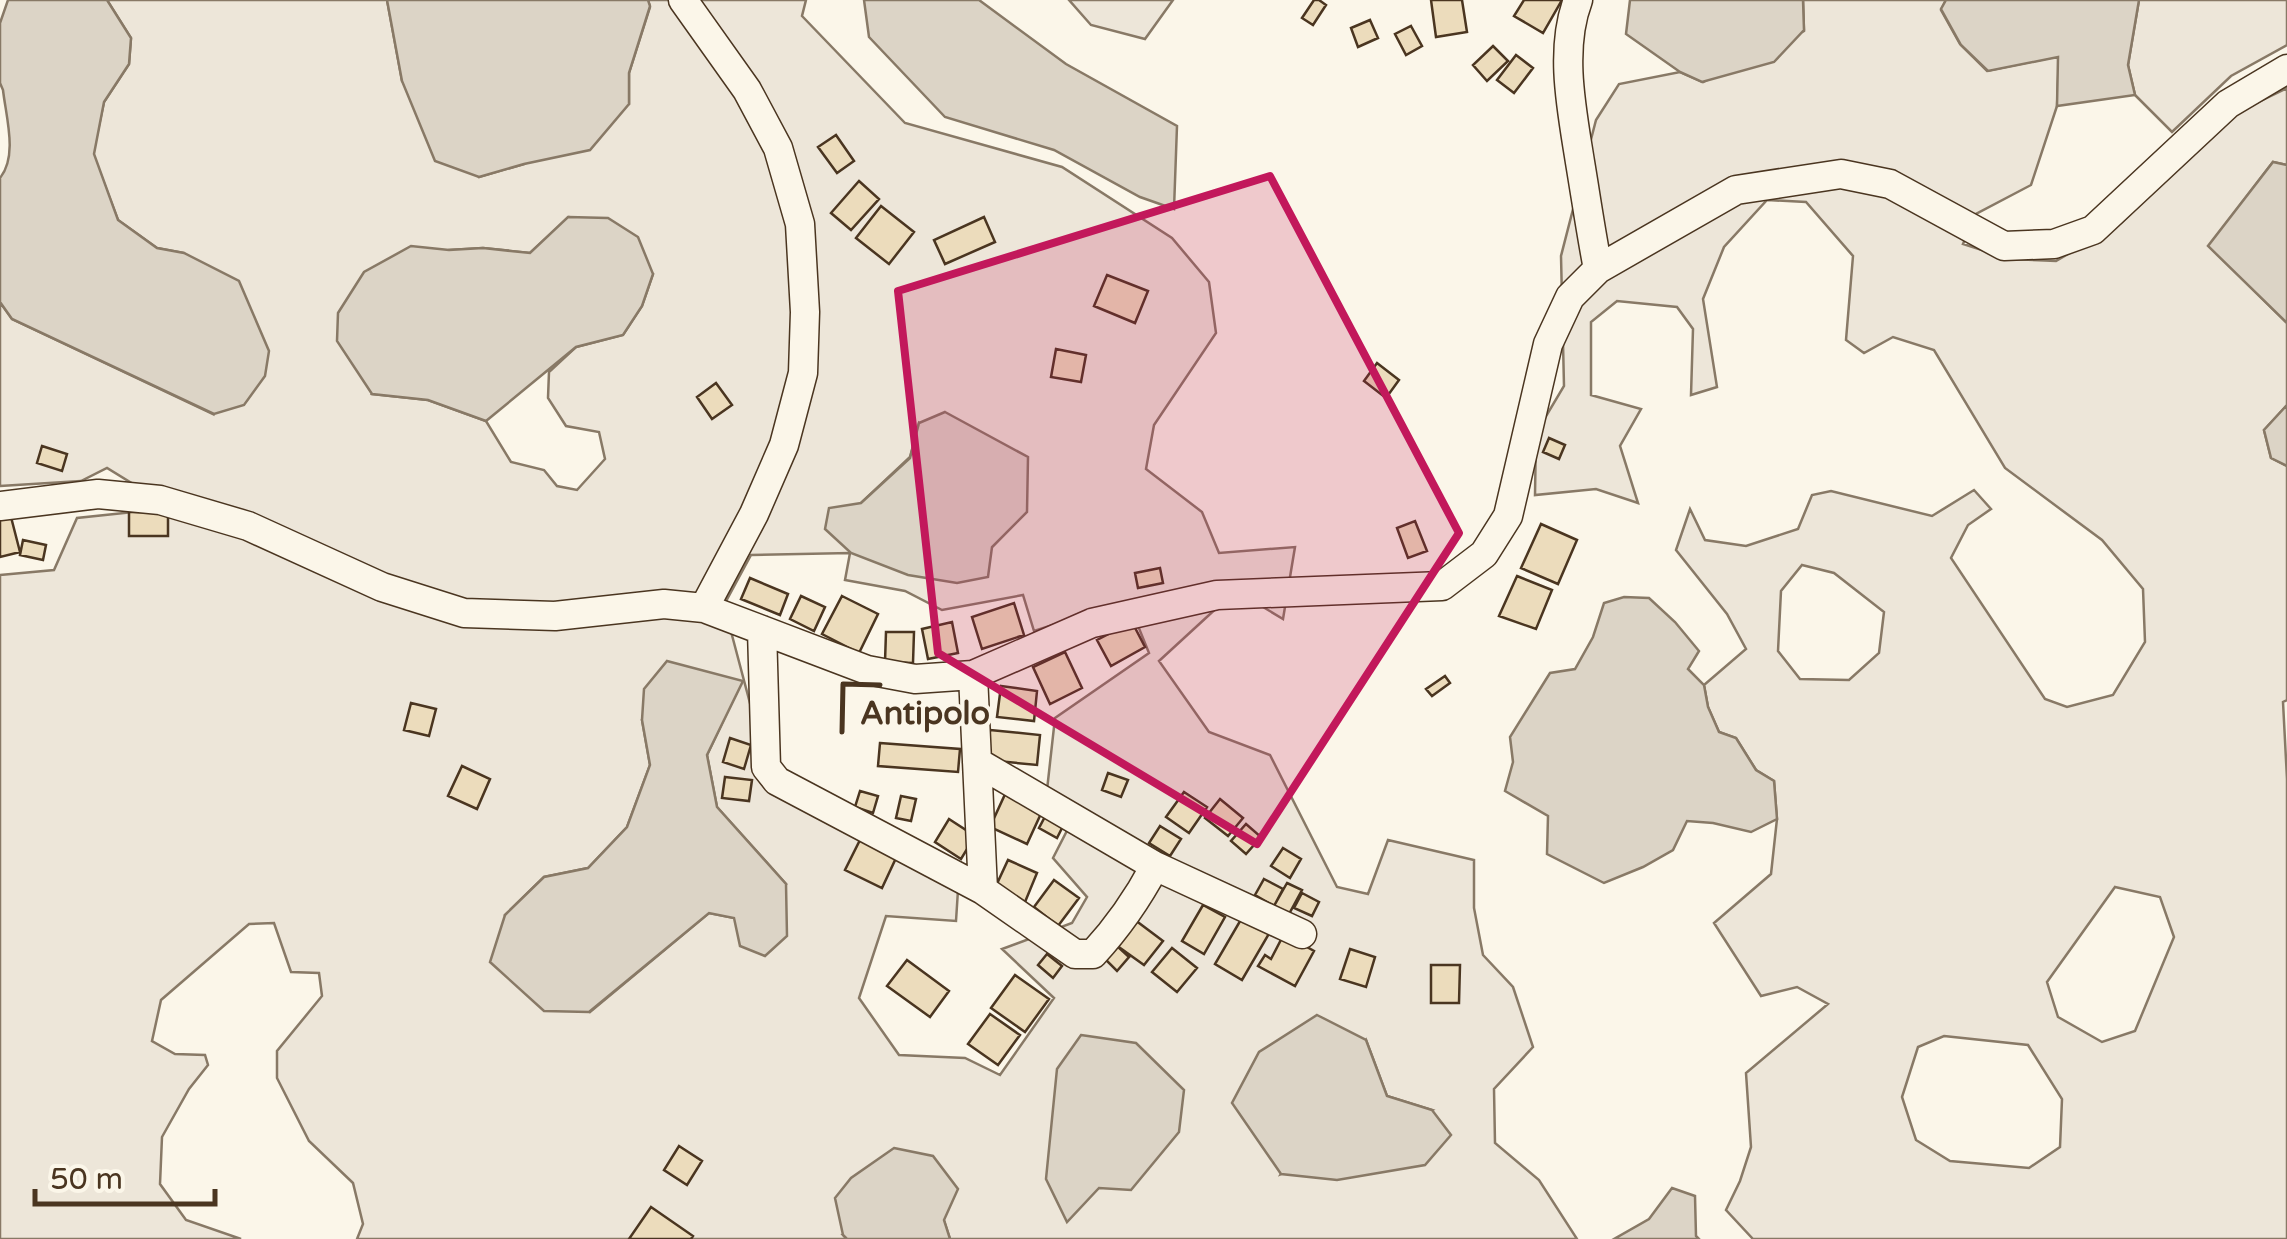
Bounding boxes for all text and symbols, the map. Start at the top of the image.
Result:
district label: Antipolo [860,695,990,733]
scale bar [35,1144,215,1206]
text: 50 m [50,1161,123,1198]

